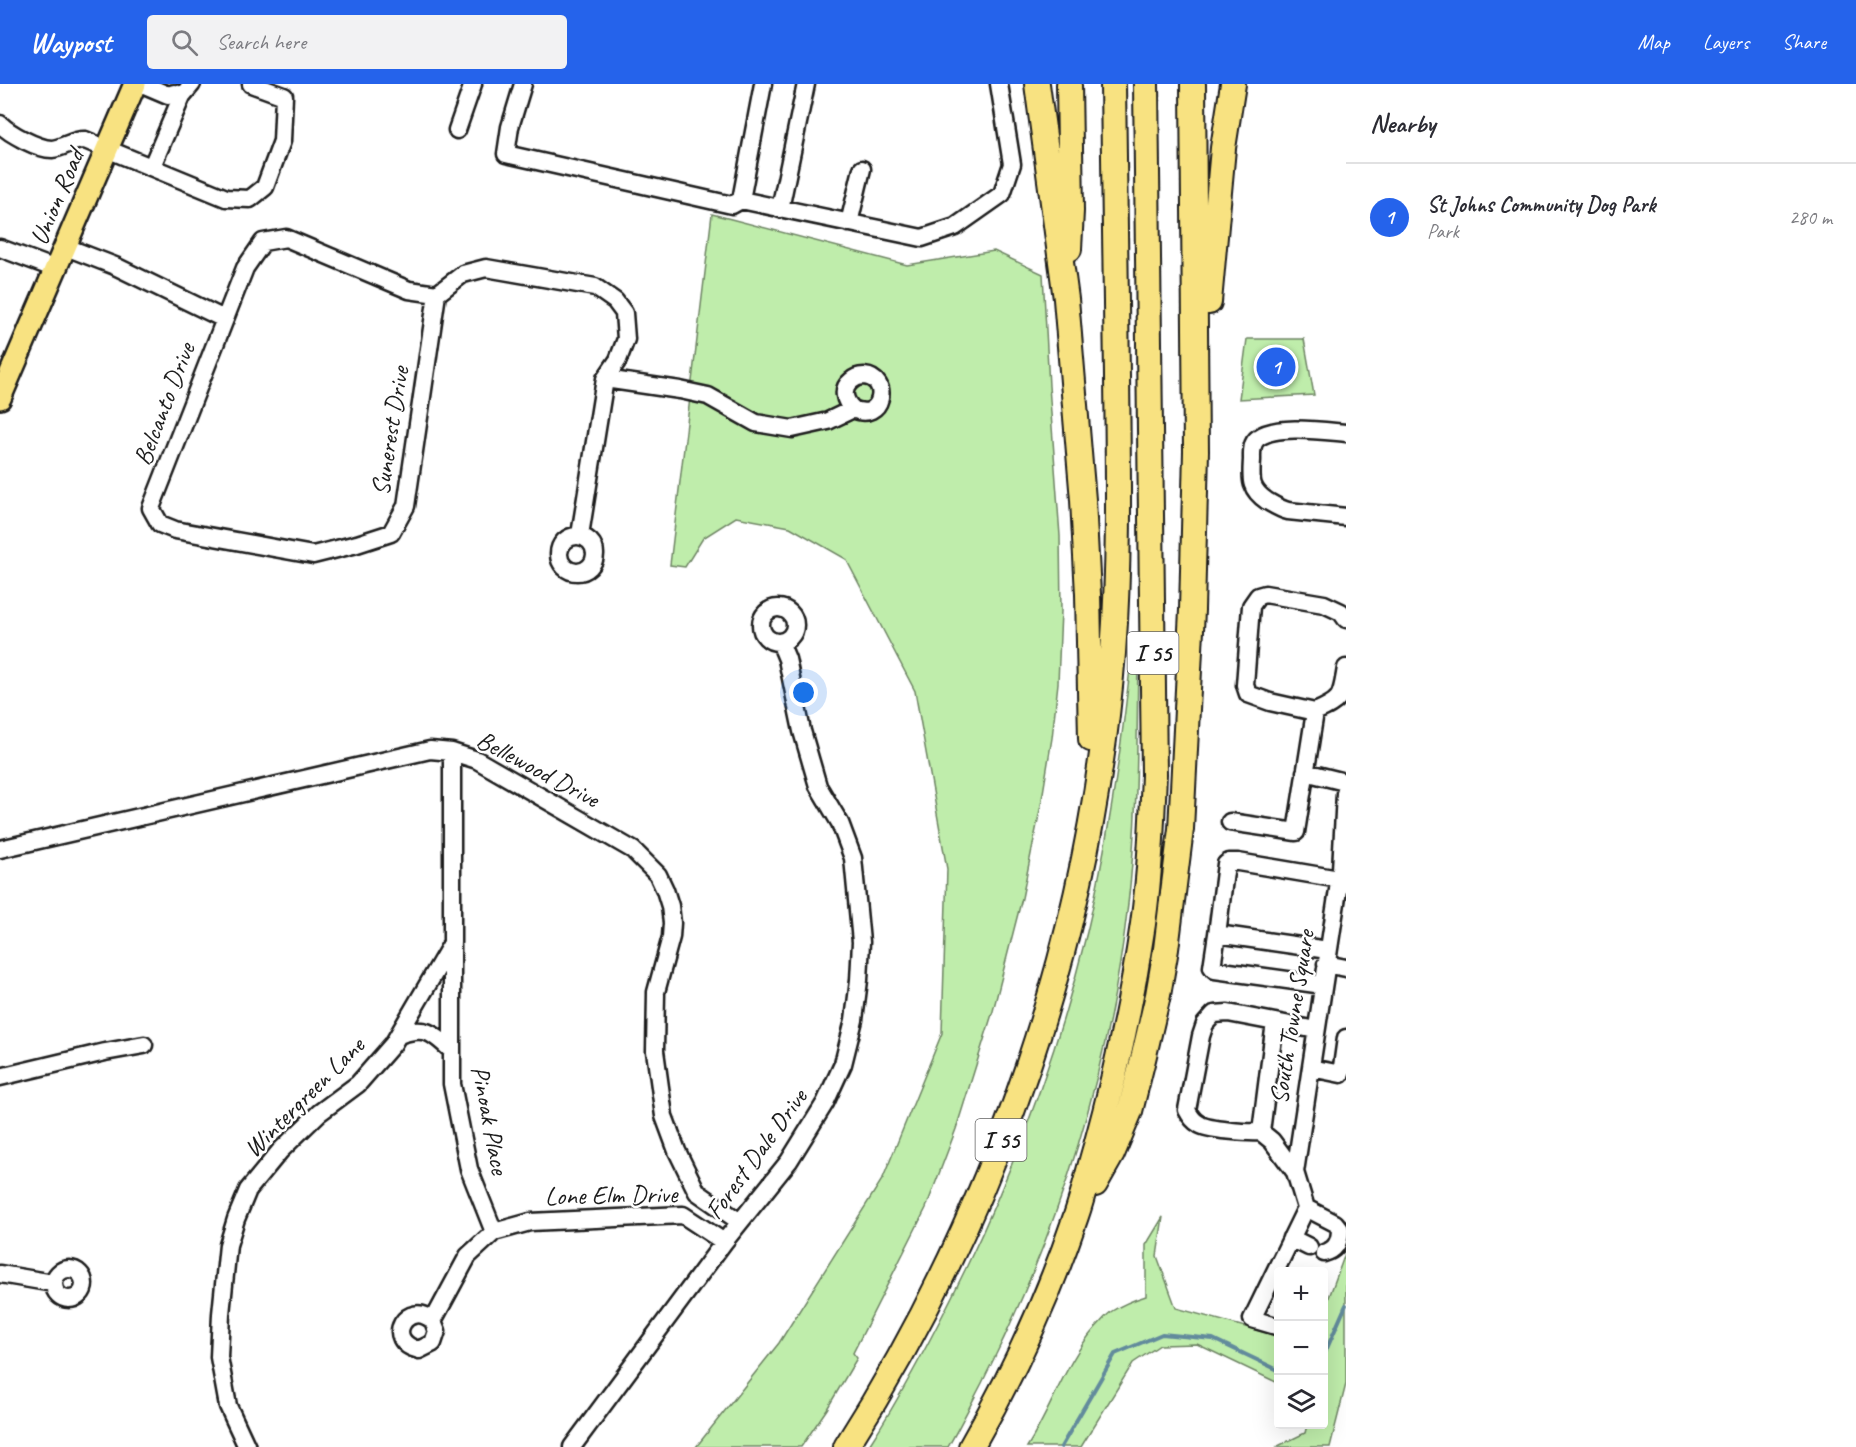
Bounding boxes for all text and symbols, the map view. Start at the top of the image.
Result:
search box [147,15,567,69]
text: Waypost [30,25,111,60]
icon: search [168,26,201,59]
text: Search here [216,28,306,56]
text: Map [1637,29,1670,55]
text: Layers [1703,29,1749,55]
text: Share [1782,29,1826,55]
text: Nearby [1370,107,1435,140]
street label: Union Road [22,141,93,250]
text: St Johns Community Dog Park [1427,191,1655,219]
text: 1 [1385,205,1394,230]
text: 280 m [1789,205,1832,230]
text: Park [1427,219,1459,244]
street label: Belcanto Drive [126,337,203,470]
pin: 1 [1256,344,1296,390]
street label: Sunerest Drive [364,363,417,498]
road number: I 55 [1128,632,1178,674]
your location [789,678,818,707]
street label: Bellewood Drive [471,723,606,816]
street label: South Towne Square [1262,925,1322,1106]
street label: Wintergreen Lane [237,1029,372,1164]
street label: Pinoak Place [463,1063,517,1179]
street label: Forest Dale Drive [698,1081,815,1226]
road number: I 55 [976,1119,1026,1161]
street label: Lone Elm Drive [545,1177,679,1213]
map controls [1274,1267,1328,1429]
button: + [1274,1267,1328,1321]
button: − [1274,1321,1328,1375]
button: layers [1274,1375,1328,1429]

